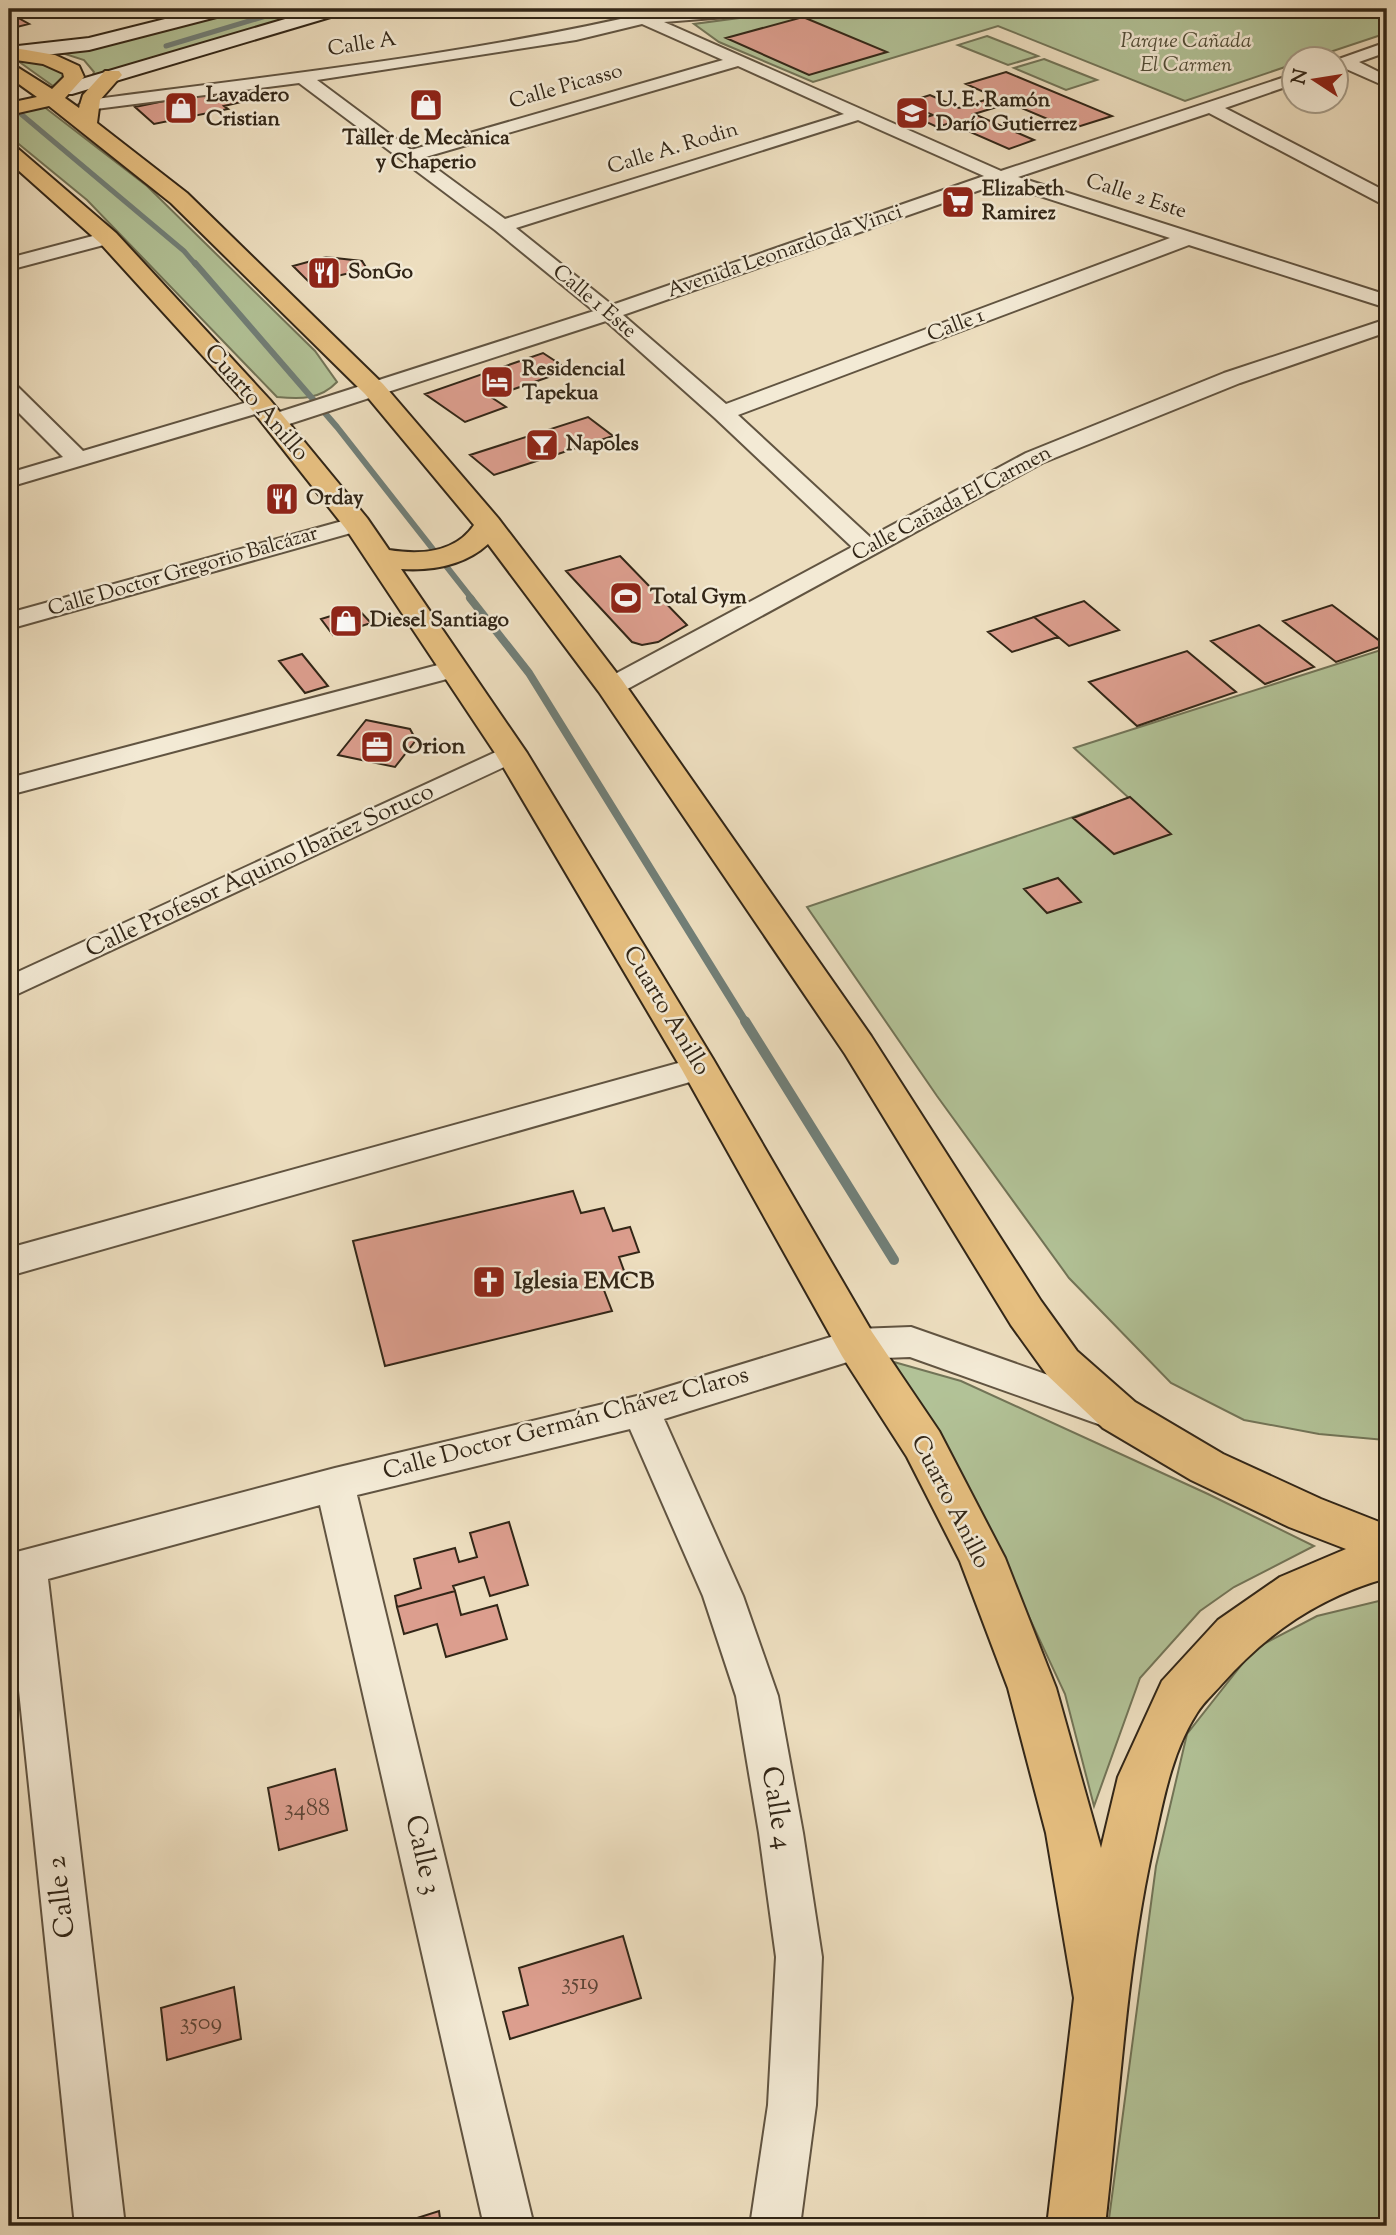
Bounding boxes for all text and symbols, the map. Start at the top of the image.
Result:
street label: Calle A [326,25,398,65]
park label: Parque Cañada El Carmen [1120,27,1252,81]
north arrow [1280,46,1350,116]
street label: Calle Picasso [506,57,626,117]
text: N [1286,67,1316,87]
place label: Lavadero Cristian [206,81,290,135]
shop icon: Taller de Mecànica y Chaperio [407,86,445,124]
place label: U. E. Ramón Darío Gutierrez [936,86,1077,140]
shop icon: Lavadero Cristian [162,89,200,127]
school or university icon: U. E. Ramón Darío Gutierrez [893,94,931,132]
street label: Calle A. Rodin [604,115,742,183]
place label: Taller de Mecànica y Chaperio [342,124,510,178]
street label: Calle 2 Este [1082,167,1190,227]
place label: Elizabeth Ramirez [982,175,1065,229]
supermarket icon: Elizabeth Ramirez [939,183,977,221]
street label: Avenida Leonardo da Vinci [663,198,907,306]
restaurant icon: SonGo [305,254,343,292]
place label: SonGo [348,258,413,288]
street label: Calle 1 Este [545,258,643,346]
street label: Calle 1 [923,301,989,351]
street label: Cuarto Anillo [195,337,317,469]
place label: Residencial Tapekua [522,355,625,409]
hotel icon: Residencial Tapekua [478,363,516,401]
bar icon: Napoles [523,426,561,464]
place label: Napoles [566,430,639,460]
street label: Calle Cañada El Carmen [847,439,1057,569]
restaurant icon: Orday [263,480,301,518]
place label: Orday [306,484,364,514]
street label: Calle Doctor Gregorio Balcázar [44,519,322,625]
sports icon: Total Gym [607,579,645,617]
place label: Total Gym [650,583,747,613]
shop icon: Diesel Santiago [327,602,365,640]
place label: Diesel Santiago [370,606,510,636]
office icon: Orion [358,728,396,766]
place label: Orion [402,730,466,764]
street label: Calle Profesor Aquino Ibañez Soruco [80,775,440,967]
street label: Cuarto Anillo [614,940,718,1082]
church icon: Iglesia EMCB [470,1263,508,1301]
place label: Iglesia EMCB [514,1265,654,1299]
street label: Calle Doctor Germán Chávez Claros [379,1359,753,1489]
street label: Cuarto Anillo [902,1429,998,1575]
street label: Calle 4 [750,1764,802,1852]
house number: 3488 [284,1792,330,1826]
street label: Calle 3 [393,1811,451,1899]
street label: Calle 2 [37,1854,87,1940]
house number: 3519 [561,1966,599,2000]
house number: 3509 [180,2006,222,2040]

